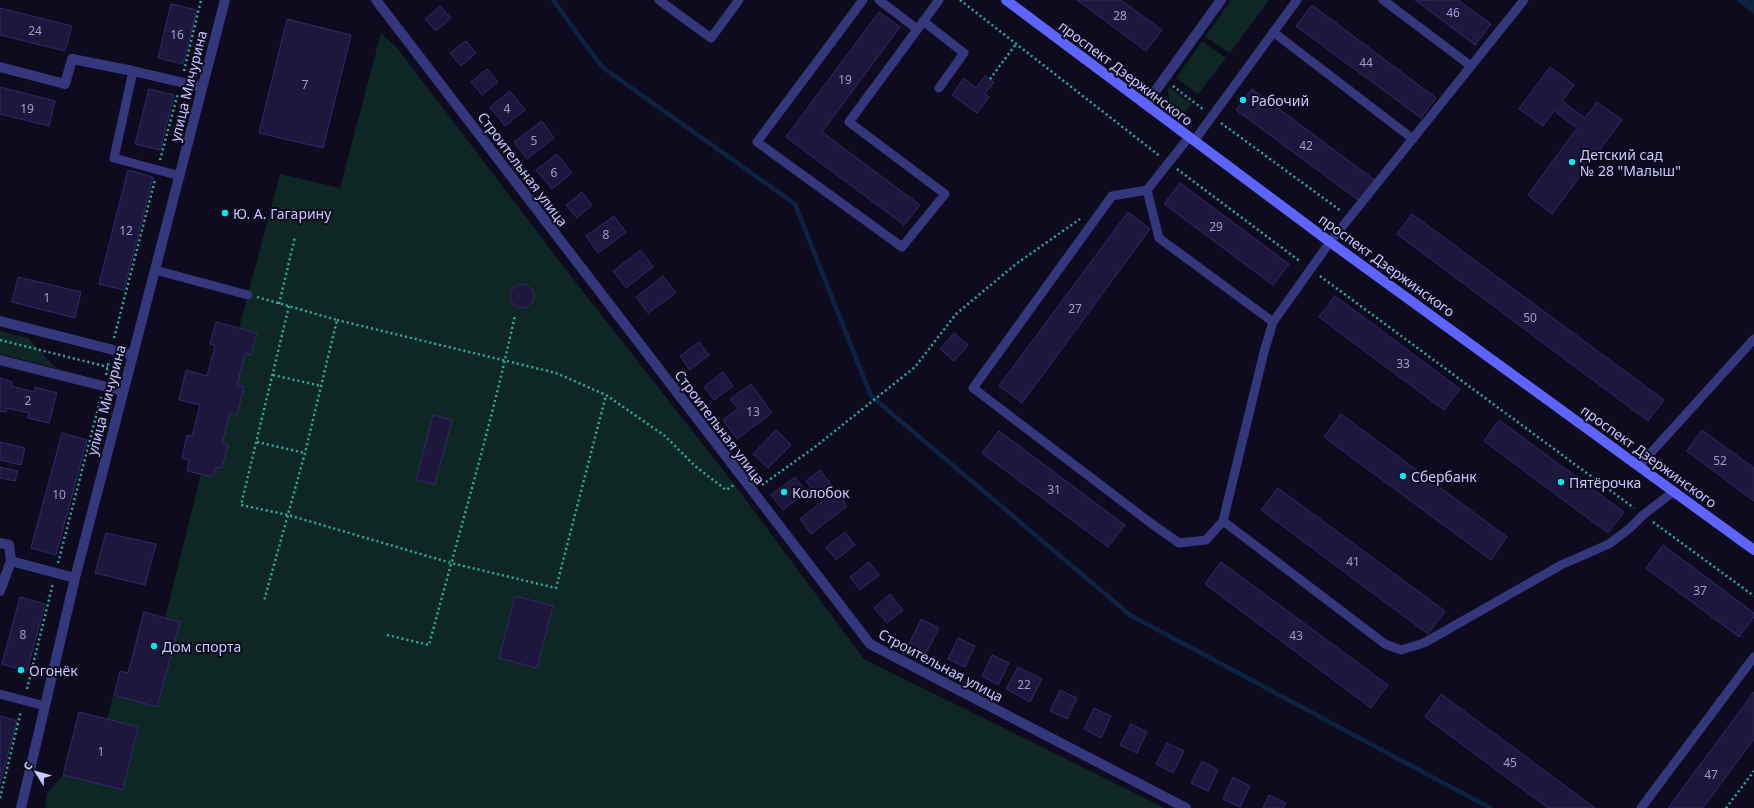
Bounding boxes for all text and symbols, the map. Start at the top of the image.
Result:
house number: 46 [1446,4,1460,21]
house number: 28 [1113,7,1127,24]
street label: проспект Дзержинского [1055,16,1197,130]
house number: 24 [28,22,42,39]
house number: 16 [170,26,184,43]
street label: улица Мичурина [165,29,211,143]
house number: 44 [1359,54,1373,71]
house number: 19 [838,71,852,88]
house number: 7 [302,76,309,93]
place label: Рабочий [1251,91,1309,110]
marker: Рабочий [1238,95,1248,105]
house number: 19 [20,100,34,117]
house number: 4 [504,100,511,117]
street label: Строительная улица [474,108,572,230]
house number: 5 [531,132,538,149]
house number: 42 [1299,137,1313,154]
place label: Детский сад № 28 "Малыш" [1580,145,1681,180]
marker: Детский сад № 28 "Малыш" [1567,157,1577,167]
house number: 6 [551,164,558,181]
place label: Ю. А. Гагарину [233,204,332,223]
marker: Ю. А. Гагарину [220,208,230,218]
street label: проспект Дзержинского [1315,209,1459,321]
house number: 29 [1209,218,1223,235]
house number: 12 [119,222,133,239]
house number: 8 [603,226,610,243]
house number: 1 [44,289,50,306]
house number: 27 [1068,300,1082,317]
house number: 50 [1523,309,1537,326]
street label: улица Мичурина [82,343,130,457]
house number: 33 [1396,355,1410,372]
street label: Строительная улица [671,366,769,488]
house number: 2 [25,392,32,409]
street label: проспект Дзержинского [1577,400,1721,512]
house number: 13 [746,403,760,420]
house number: 52 [1713,452,1727,469]
place label: Сбербанк [1411,467,1477,486]
marker: Сбербанк [1398,471,1408,481]
place label: Пятёрочка [1569,473,1641,492]
marker: Пятёрочка [1556,477,1566,487]
house number: 31 [1047,481,1061,498]
place label: Колобок [792,483,850,502]
house number: 10 [52,486,66,503]
marker: Колобок [779,487,789,497]
house number: 41 [1346,553,1360,570]
house number: 37 [1693,582,1707,599]
street label: Строительная улица [875,624,1007,706]
house number: 8 [20,626,27,643]
house number: 43 [1289,627,1303,644]
place label: Дом спорта [162,637,241,656]
marker: Дом спорта [149,641,159,651]
place label: Огонёк [29,661,78,680]
marker: Огонёк [16,665,26,675]
house number: 22 [1017,676,1031,693]
house number: 1 [98,743,104,760]
north arrow [16,752,56,792]
house number: 45 [1503,754,1517,771]
text: С [19,758,36,773]
house number: 47 [1704,766,1718,783]

